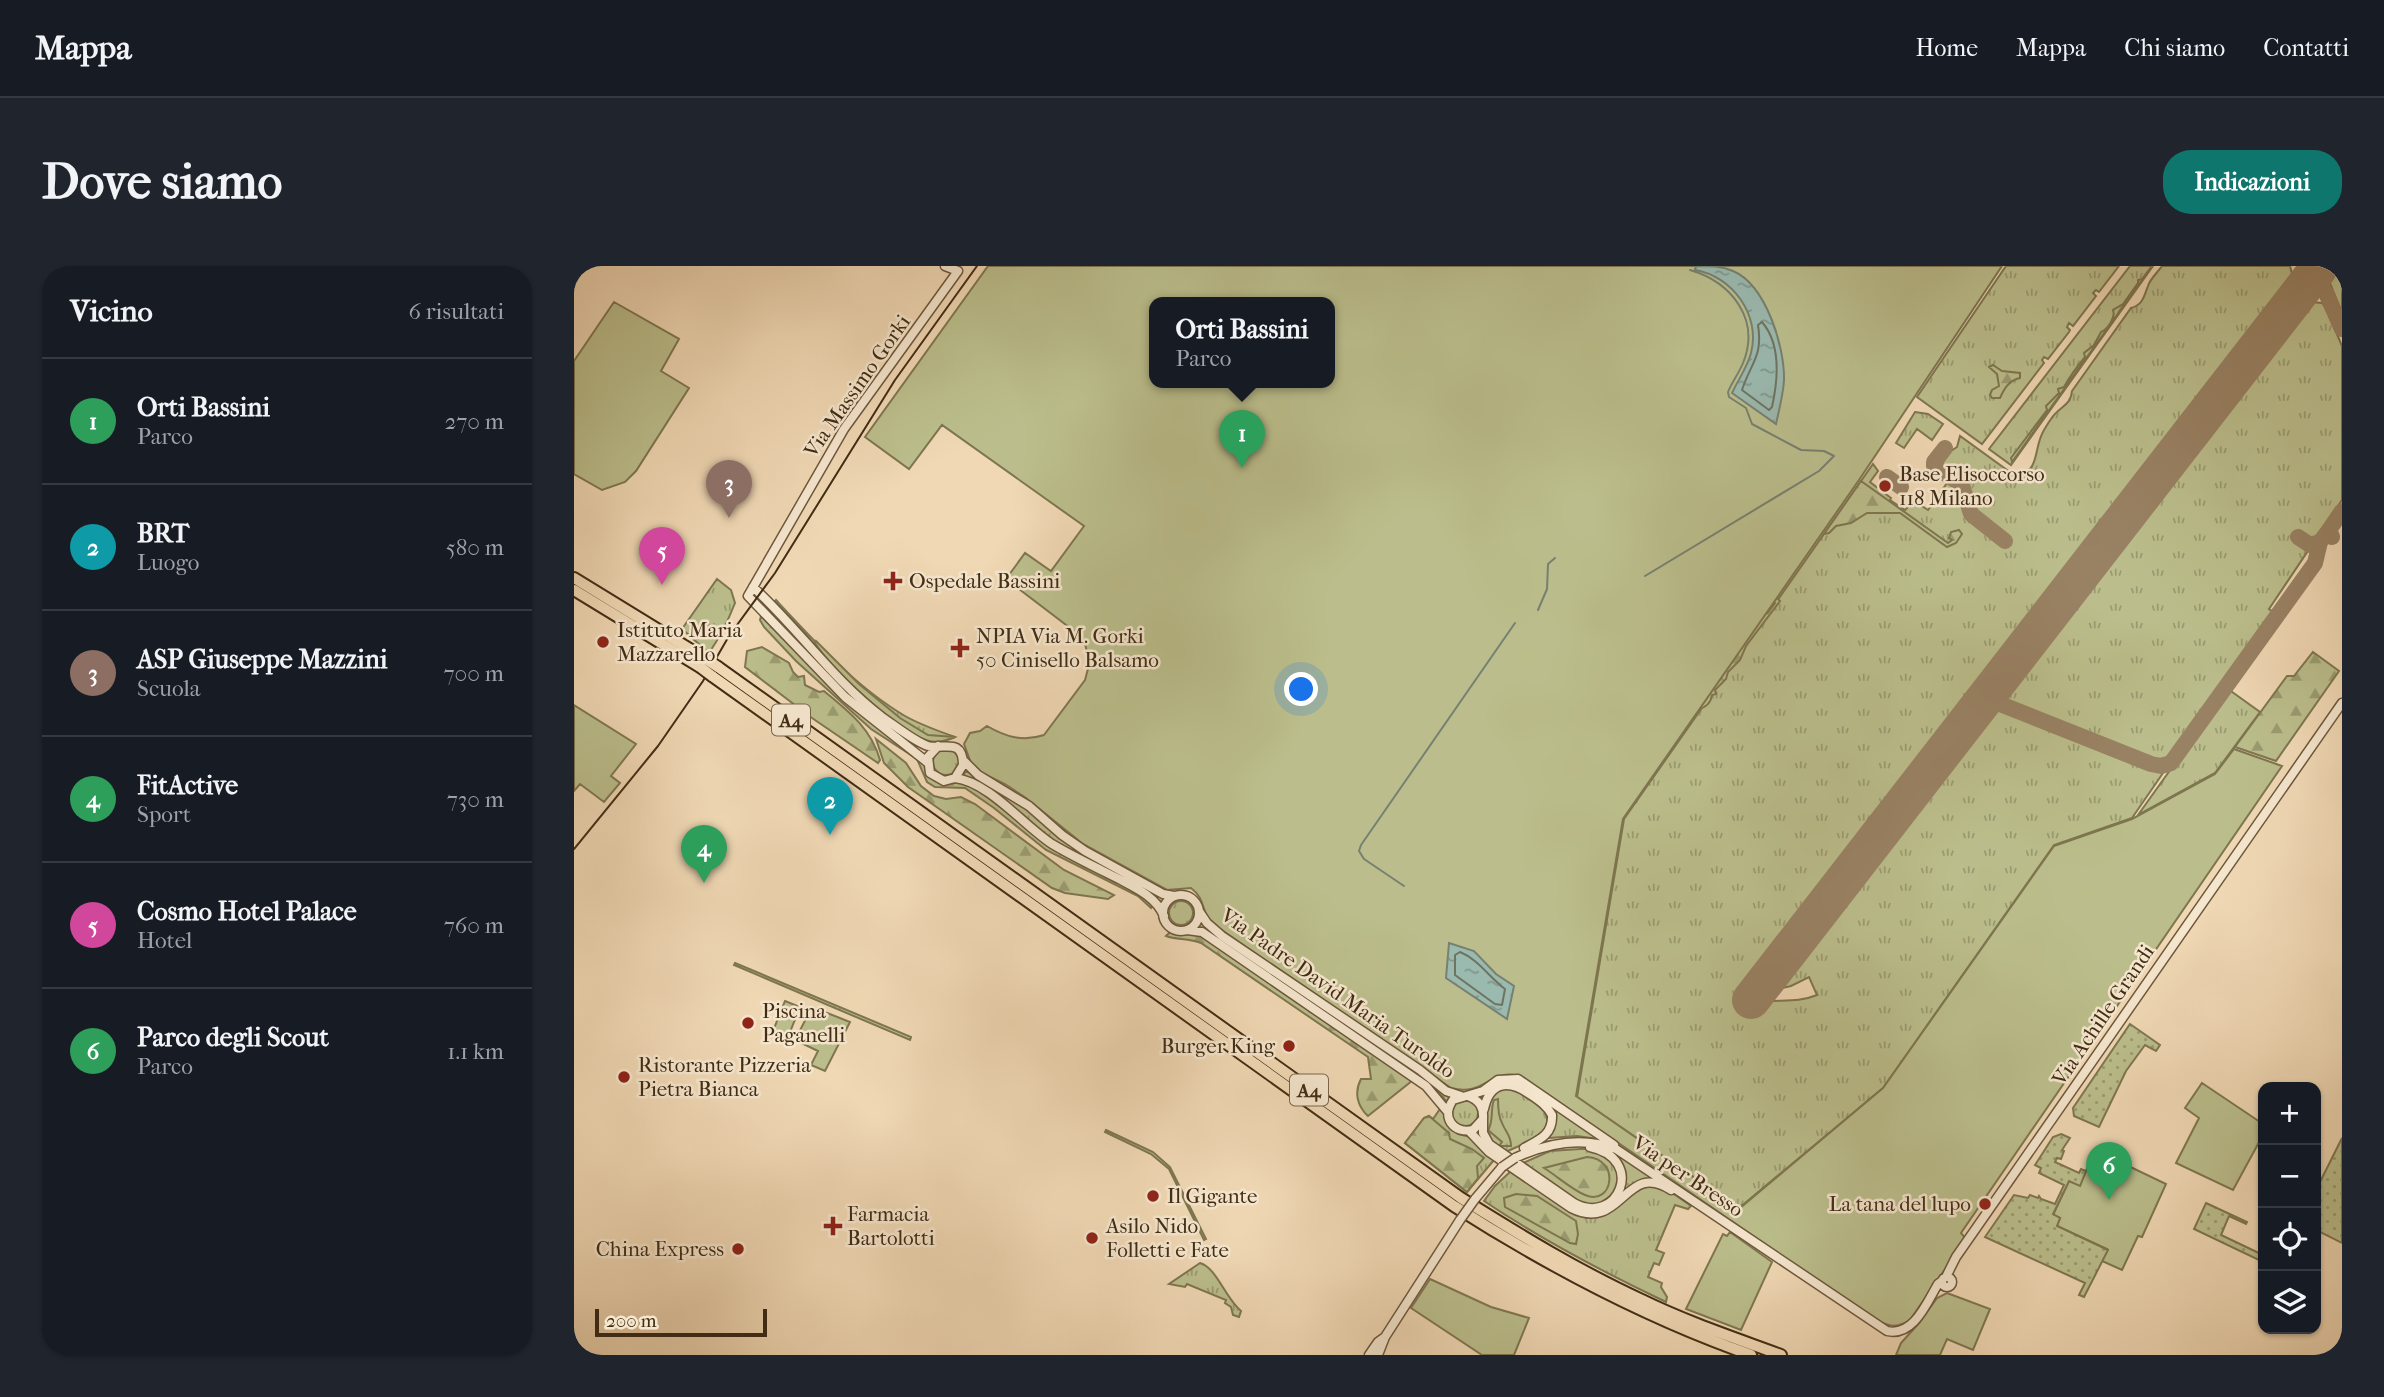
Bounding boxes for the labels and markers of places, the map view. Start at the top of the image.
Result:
pin: 1 [1219,410,1265,468]
pin: 3 [706,460,752,518]
place label: Base Elisoccorso 118 Milano [1899,462,2045,510]
marker: Base Elisoccorso 118 Milano [1877,478,1893,494]
pin: 5 [639,527,685,585]
place label: Ospedale Bassini [909,569,1060,593]
marker: Ospedale Bassini [883,571,903,591]
place label: Istituto Maria Mazzarello [617,618,743,666]
place label: NPIA Via M. Gorki 50 Cinisello Balsamo [976,624,1159,672]
marker: Istituto Maria Mazzarello [595,634,611,650]
marker: NPIA Via M. Gorki 50 Cinisello Balsamo [950,638,970,658]
pin: 2 [807,777,853,835]
pin: 4 [681,825,727,883]
place label: Piscina Paganelli [762,999,845,1047]
marker: Piscina Paganelli [740,1015,756,1031]
place label: Burger King [1161,1034,1276,1058]
marker: Burger King [1281,1038,1297,1054]
place label: Ristorante Pizzeria Pietra Bianca [638,1053,811,1101]
marker: Ristorante Pizzeria Pietra Bianca [616,1069,632,1085]
pin: 6 [2086,1142,2132,1200]
place label: Il Gigante [1167,1184,1257,1208]
marker: Il Gigante [1145,1188,1161,1204]
place label: La tana del lupo [1829,1192,1971,1216]
marker: La tana del lupo [1977,1196,1993,1212]
place label: Farmacia Bartolotti [847,1202,935,1250]
place label: Asilo Nido Folletti e Fate [1105,1214,1229,1262]
marker: Farmacia Bartolotti [825,1218,841,1234]
marker: Asilo Nido Folletti e Fate [1084,1230,1100,1246]
place label: China Express [596,1237,724,1261]
marker: China Express [730,1241,746,1257]

